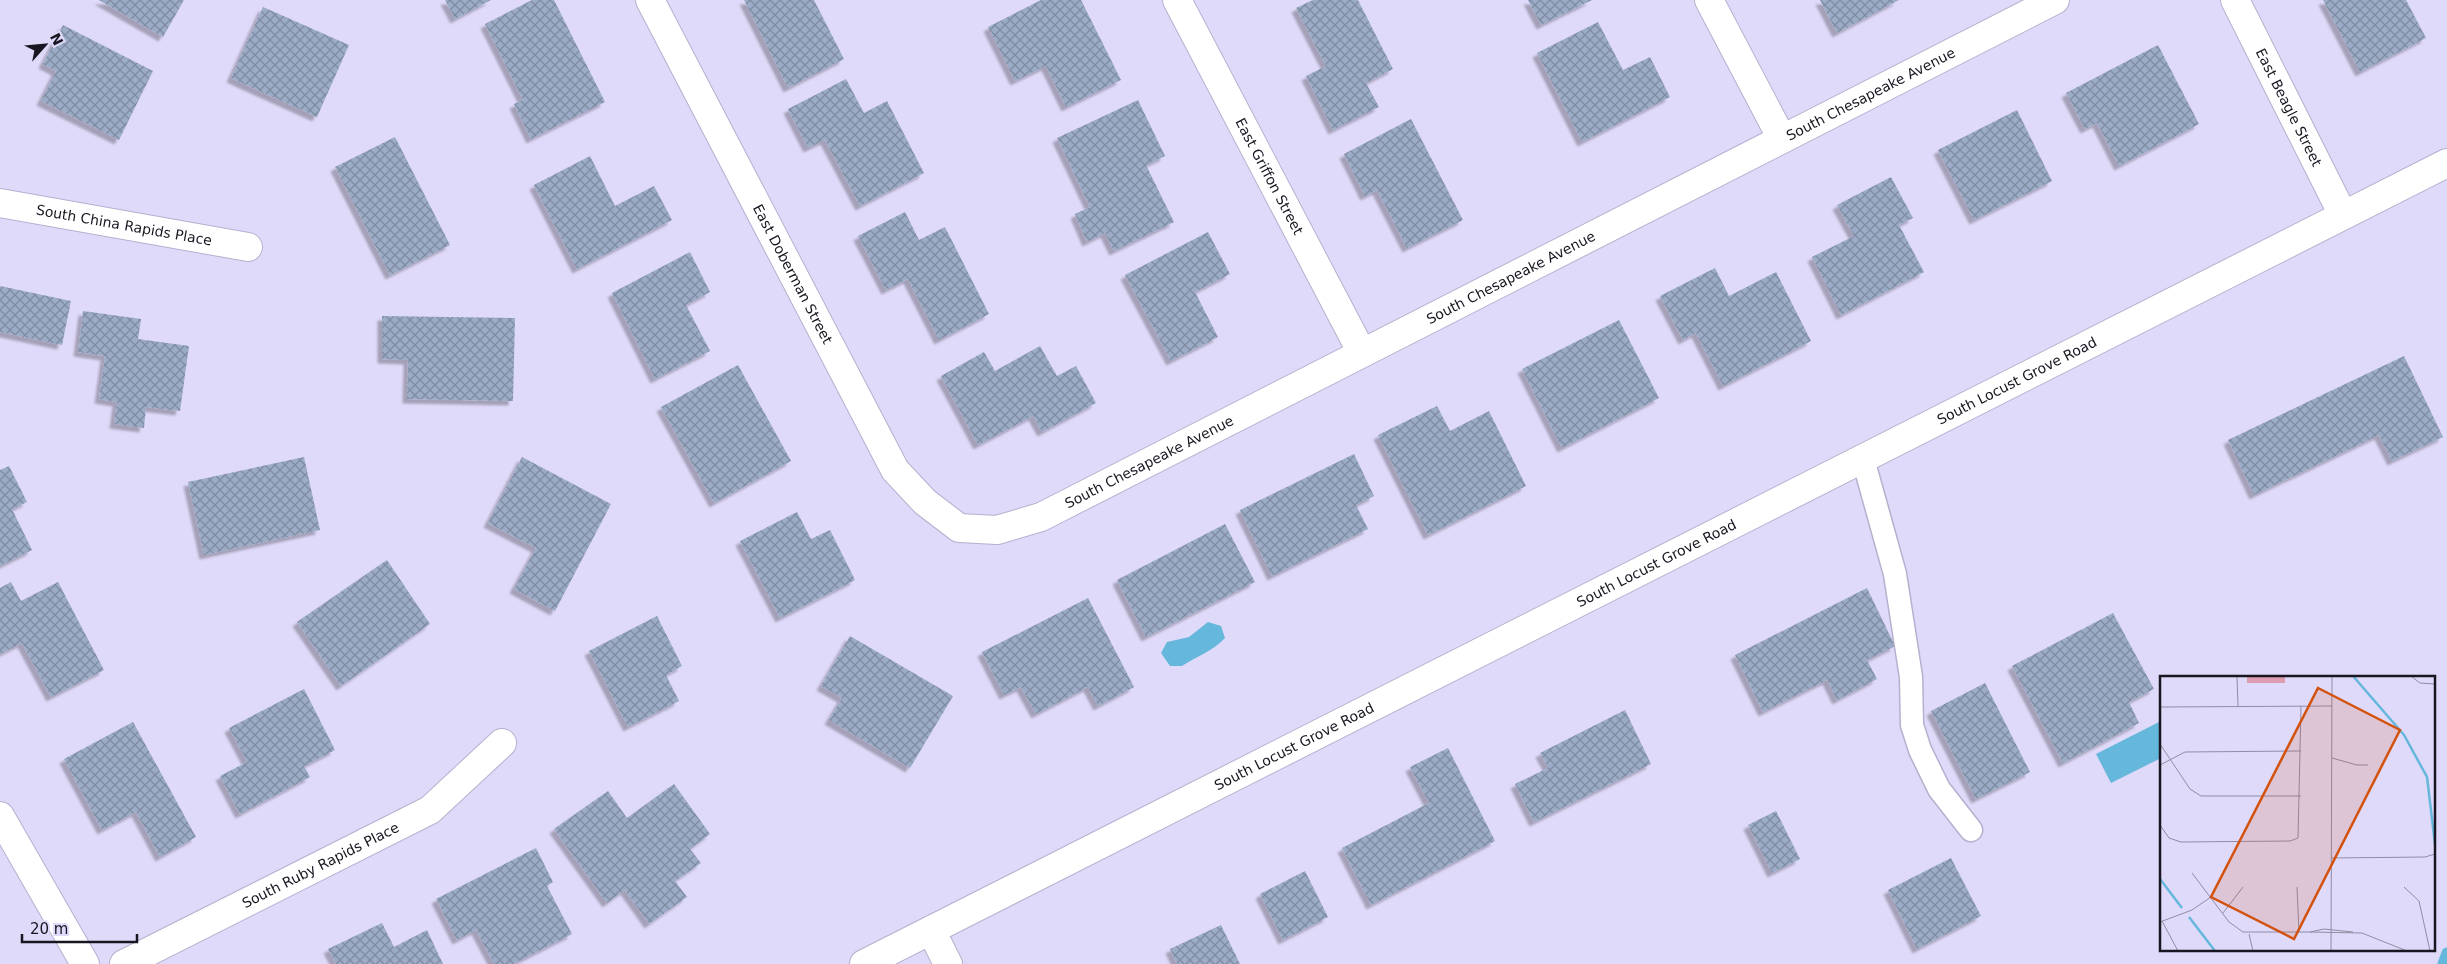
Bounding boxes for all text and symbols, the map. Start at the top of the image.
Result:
north arrow [20,20,70,70]
text: N [47,30,66,48]
street label: South Chesapeake Avenue [1784,44,1958,144]
street label: East Beagle Street [2253,46,2325,169]
street label: East Griffon Street [1232,115,1307,238]
street label: East Doberman Street [750,201,836,347]
street label: South China Rapids Place [35,202,213,248]
street label: South Chesapeake Avenue [1424,228,1598,327]
street label: South Locust Grove Road [1934,334,2099,428]
street label: South Chesapeake Avenue [1062,412,1236,512]
street label: South Locust Grove Road [1574,516,1739,610]
inset map [2160,676,2434,952]
street label: South Locust Grove Road [1212,699,1376,793]
street label: South Ruby Rapids Place [239,819,402,911]
scale bar [22,912,138,944]
text: 20 m [30,920,68,938]

